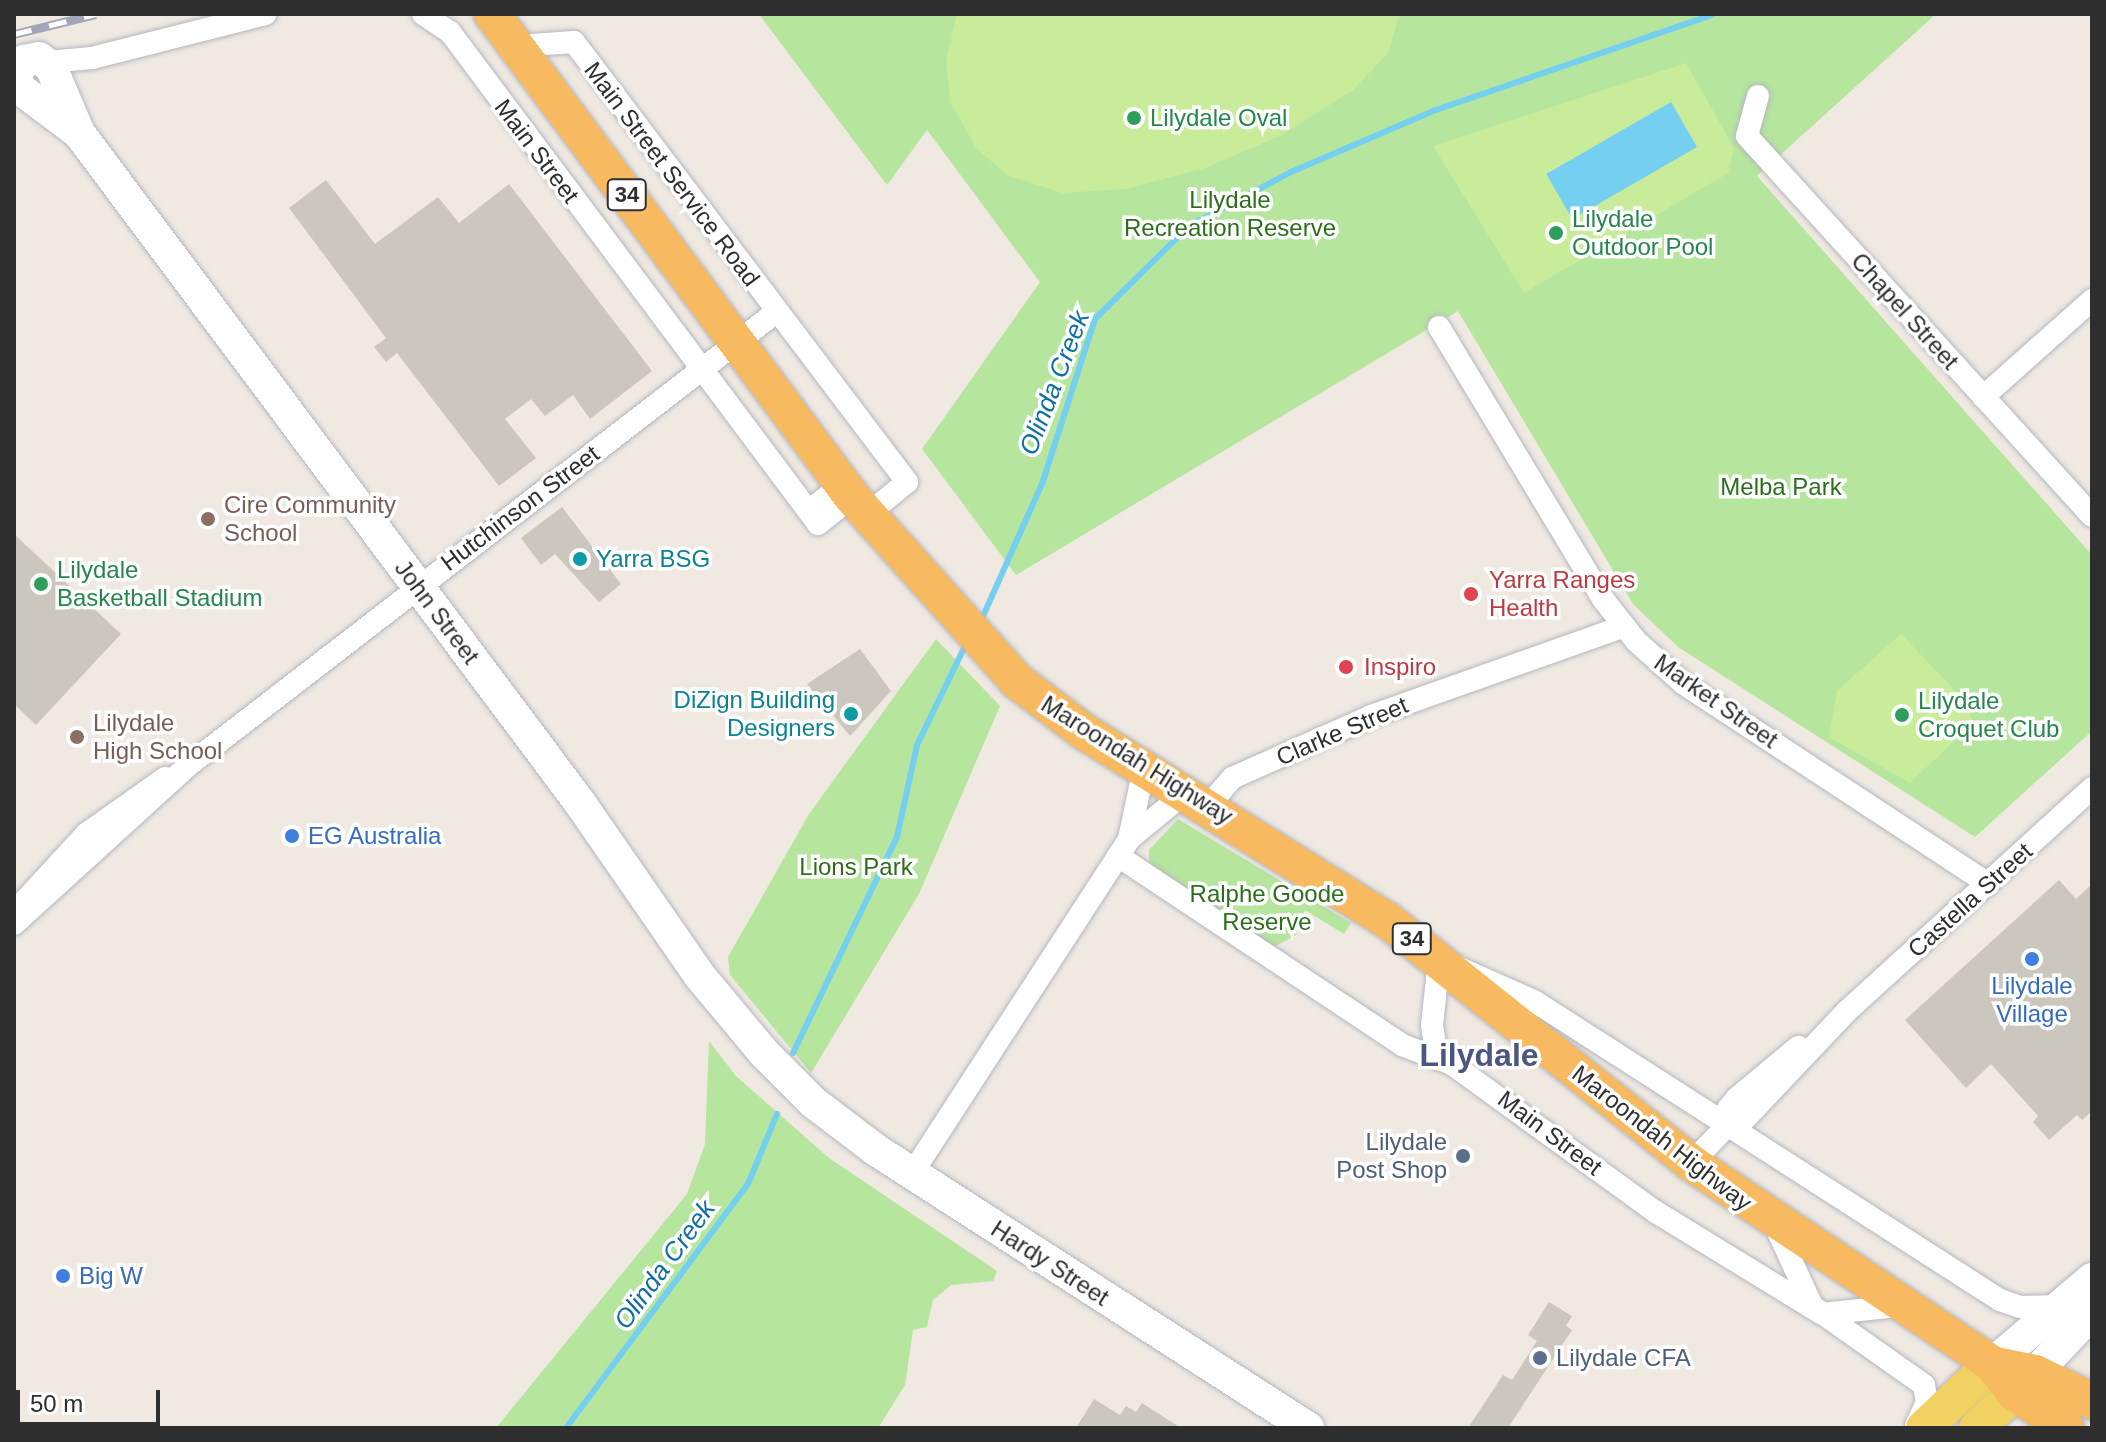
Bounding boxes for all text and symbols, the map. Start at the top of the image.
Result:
street label: Main Street Service Road [578,56,766,292]
street label: Main Street [489,93,585,209]
place label: Lilydale Oval [1150,104,1287,132]
marker: Lilydale Oval [1125,109,1143,127]
road number: 34 [605,177,649,213]
park label: Lilydale Recreation Reserve [1124,186,1336,242]
place label: Lilydale Outdoor Pool [1572,205,1713,261]
marker: Lilydale Outdoor Pool [1547,224,1565,242]
street label: Chapel Street [1845,247,1965,375]
water label: Olinda Creek [1013,307,1097,459]
street label: Hutchinson Street [435,439,605,577]
park label: Melba Park [1720,473,1842,501]
place label: Cire Community School [224,491,396,547]
marker: Cire Community School [199,510,217,528]
place label: Yarra BSG [596,545,710,573]
marker: Yarra BSG [571,550,589,568]
street label: John Street [389,554,485,670]
place label: Lilydale Basketball Stadium [57,556,262,612]
place label: Yarra Ranges Health [1489,566,1635,622]
marker: Lilydale Basketball Stadium [32,575,50,593]
marker: Yarra Ranges Health [1460,583,1482,605]
street label: Market Street [1649,648,1783,754]
place label: Inspiro [1364,653,1436,681]
marker: Inspiro [1335,656,1357,678]
place label: DiZign Building Designers [674,686,835,742]
place label: Lilydale Croquet Club [1918,687,2059,743]
street label: Maroondah Highway [1036,689,1238,831]
street label: Clarke Street [1272,690,1412,772]
marker: DiZign Building Designers [842,705,860,723]
marker: Lilydale Croquet Club [1893,706,1911,724]
place label: Lilydale High School [93,709,222,765]
marker: Lilydale High School [68,728,86,746]
place label: EG Australia [308,822,443,850]
marker: EG Australia [283,827,301,845]
street label: Castella Street [1902,837,2038,963]
park label: Lions Park [799,853,913,881]
park label: Ralphe Goode Reserve [1190,880,1344,936]
road number: 34 [1390,921,1434,957]
marker: Lilydale Village [2023,950,2041,968]
place label: Lilydale Village [1991,972,2073,1028]
district label: Lilydale [1419,1036,1539,1074]
street label: Maroondah Highway [1566,1059,1758,1217]
street label: Main Street [1492,1085,1608,1181]
place label: Lilydale Post Shop [1336,1128,1447,1184]
marker: Lilydale Post Shop [1454,1147,1472,1165]
water label: Olinda Creek [608,1194,722,1336]
street label: Hardy Street [986,1214,1114,1312]
place label: Big W [79,1262,143,1290]
marker: Big W [54,1267,72,1285]
place label: Lilydale CFA [1556,1344,1691,1372]
marker: Lilydale CFA [1531,1349,1549,1367]
scale bar [20,1374,164,1424]
text: 50 m [30,1390,83,1417]

